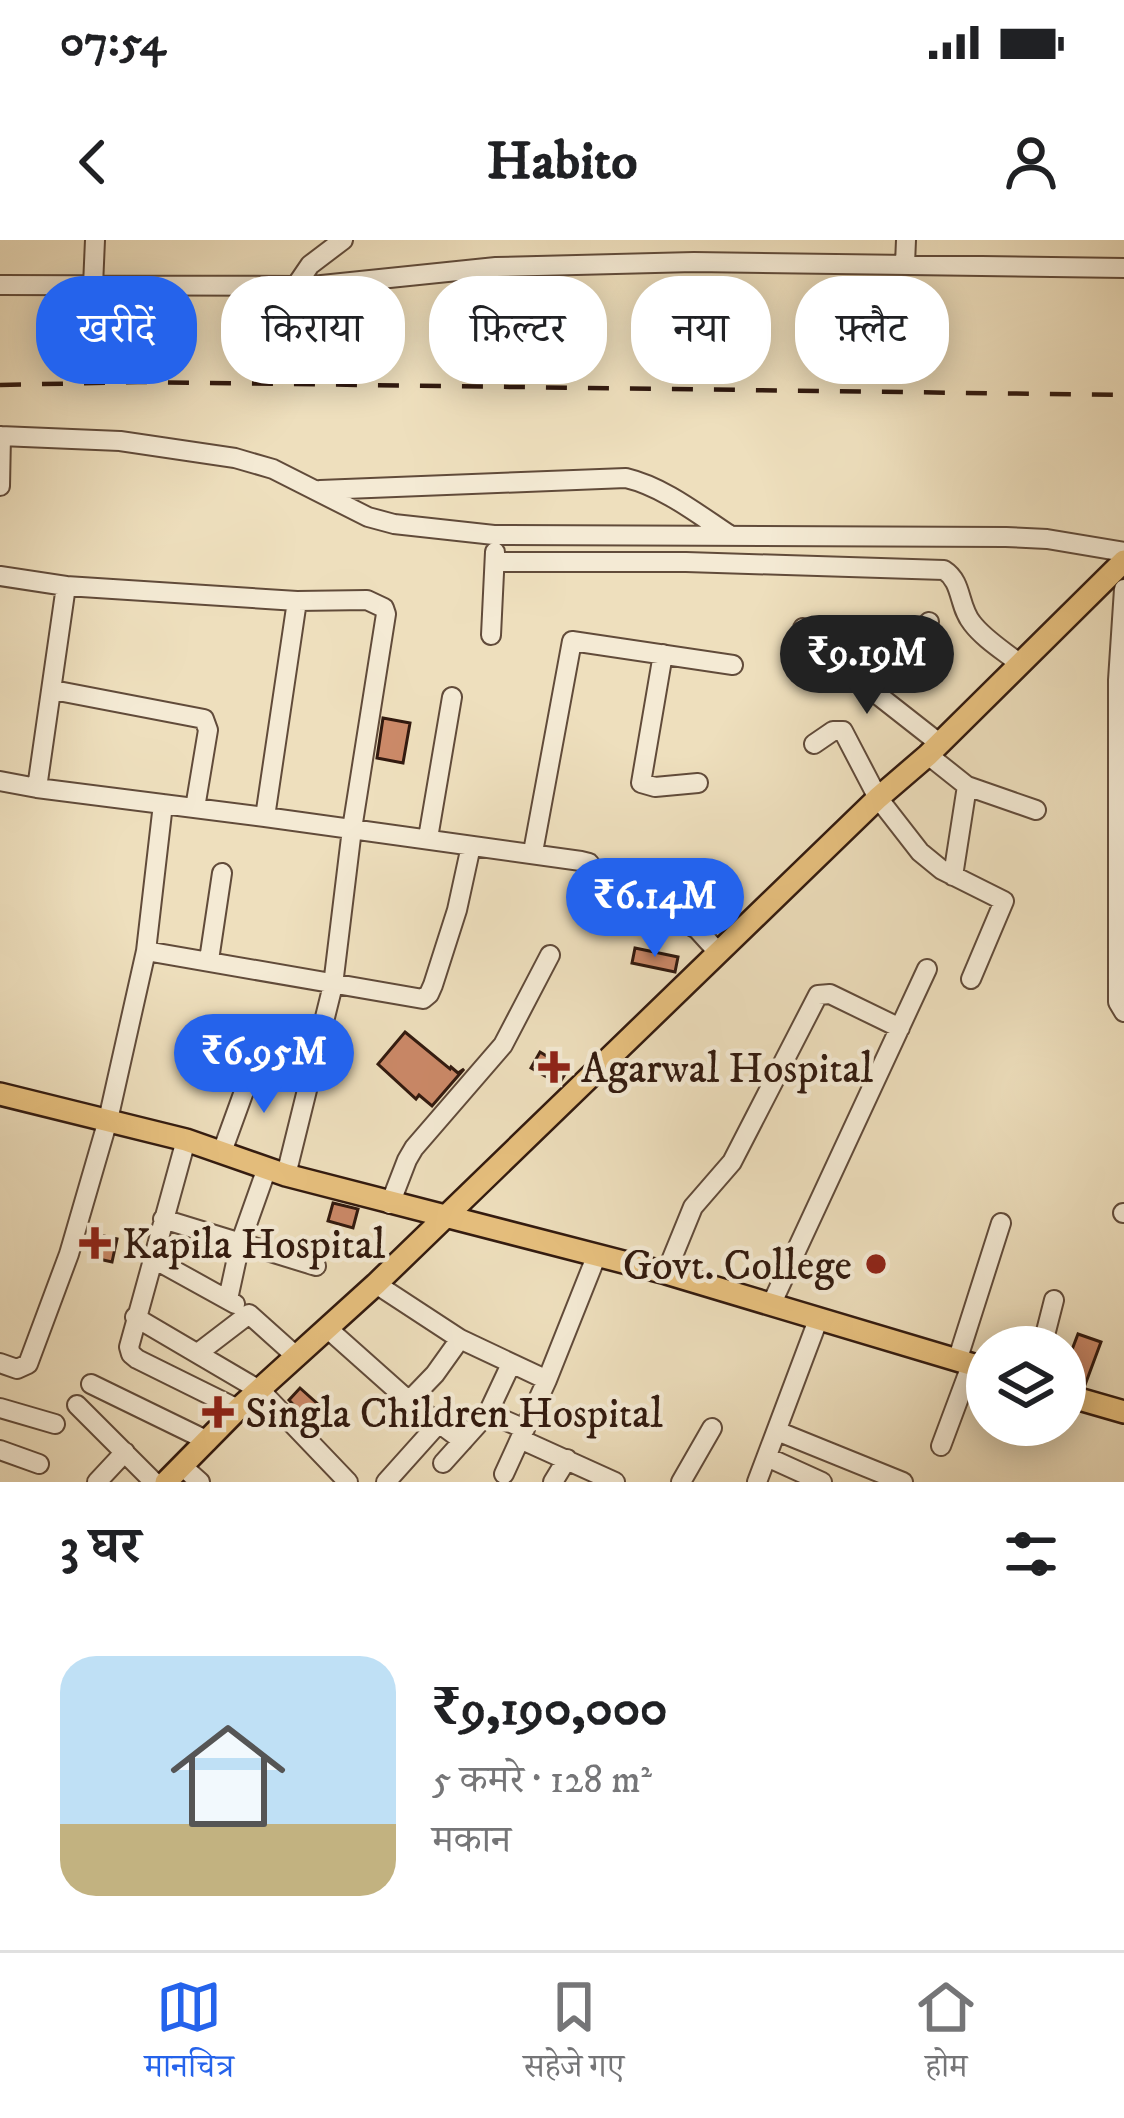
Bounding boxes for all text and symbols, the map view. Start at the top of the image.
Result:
text: 07:54 [60,14,166,70]
icon: back [60,129,126,195]
text: Habito [487,129,637,196]
icon: person [998,129,1064,195]
chip: खरीदें [36,276,197,384]
chip: किराया [221,276,405,384]
chip: फ़िल्टर [429,276,607,384]
chip: नया [631,276,771,384]
chip: फ़्लैट [795,276,949,384]
pin: ₹9.19M [769,615,965,717]
text: ₹9.19M [807,629,927,678]
pin: ₹6.14M [557,858,753,960]
text: ₹6.14M [593,872,717,921]
pin: ₹6.95M [166,1014,362,1116]
text: ₹6.95M [201,1028,327,1077]
place label: Agarwal Hospital [581,1044,873,1096]
marker: Agarwal Hospital [538,1051,570,1083]
place label: Kapila Hospital [122,1220,386,1272]
marker: Kapila Hospital [79,1227,111,1259]
place label: Govt. College [623,1241,852,1293]
marker: Govt. College [863,1251,889,1277]
map controls [966,1326,1086,1446]
button: layers [966,1326,1086,1446]
place label: Singla Children Hospital [245,1389,663,1441]
marker: Singla Children Hospital [202,1396,234,1428]
text: 3 घर [60,1515,141,1579]
icon: filters [998,1521,1064,1587]
text: ₹9,190,000 [432,1677,668,1741]
icon: home [156,1704,300,1848]
text: 5 कमरे · 128 m² [432,1756,652,1805]
text: मकान [432,1816,511,1865]
tab: मानचित्र [145,1974,234,2098]
tab: सहेजे गए [523,1974,624,2098]
tab: होम [913,1974,979,2098]

